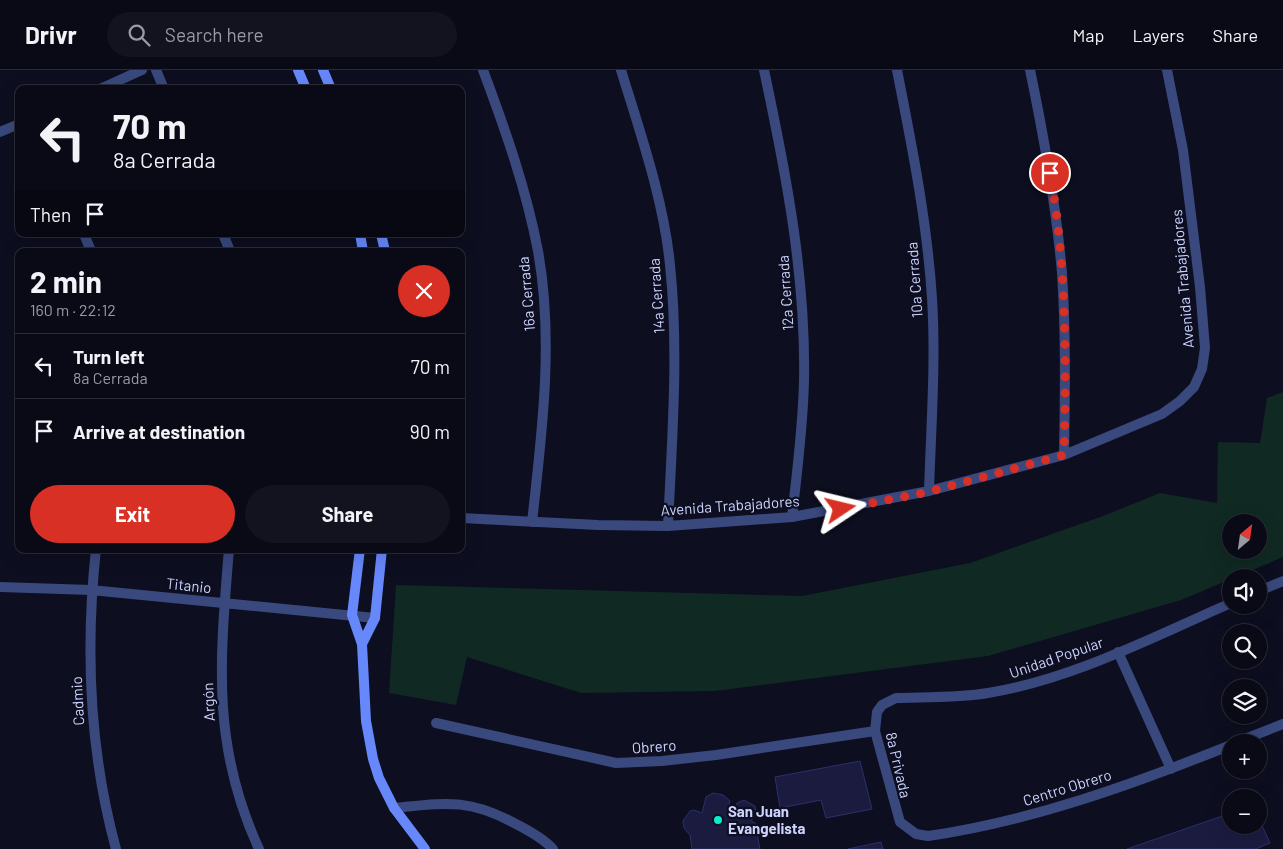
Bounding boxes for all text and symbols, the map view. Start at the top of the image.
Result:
search box [107,12,457,57]
text: Drivr [25,20,77,49]
icon: search [125,21,153,49]
text: Search here [165,23,264,46]
text: Map [1072,24,1104,46]
text: Layers [1132,24,1185,46]
text: Share [1213,24,1258,46]
text: 70 m [113,104,187,146]
icon: left [30,105,95,170]
text: 8a Cerrada [113,146,216,172]
pin [1029,152,1071,194]
icon: arrive [1036,159,1064,187]
icon: arrive [81,200,109,228]
text: Then [30,203,71,226]
street label: Avenida Trabajadores [1167,209,1197,349]
street label: 10a Cerrada [902,242,926,318]
street label: 12a Cerrada [773,255,797,331]
street label: 16a Cerrada [514,256,538,332]
street label: 14a Cerrada [644,258,668,334]
text: 2 min [30,263,102,299]
button: close [398,265,450,317]
text: 160 m · 22:12 [30,300,116,319]
text: Turn left [73,345,144,368]
icon: left [30,352,58,380]
text: 70 m [411,355,450,378]
text: 8a Cerrada [73,368,148,387]
icon: arrive [30,417,58,445]
text: Arrive at destination [73,420,245,443]
text: 90 m [410,420,450,443]
position arrow [814,482,866,534]
button: Exit [30,485,235,543]
button: Share [245,485,450,543]
street label: Avenida Trabajadores [660,491,800,519]
north arrow [1222,514,1268,559]
map controls [1222,514,1267,834]
button: sound [1222,569,1267,614]
street label: Titanio [165,574,213,596]
button: search [1222,624,1267,669]
street label: Unidad Popular [1007,632,1106,682]
street label: Cadmio [67,676,87,726]
button: layers [1222,679,1267,724]
street label: Argón [198,682,218,722]
street label: 8a Privada [883,730,915,800]
button: + [1222,734,1267,779]
street label: Obrero [631,735,677,757]
street label: Centro Obrero [1021,765,1113,809]
button: − [1222,789,1267,834]
place label: San Juan Evangelista [728,802,806,837]
marker: San Juan Evangelista [712,814,724,826]

